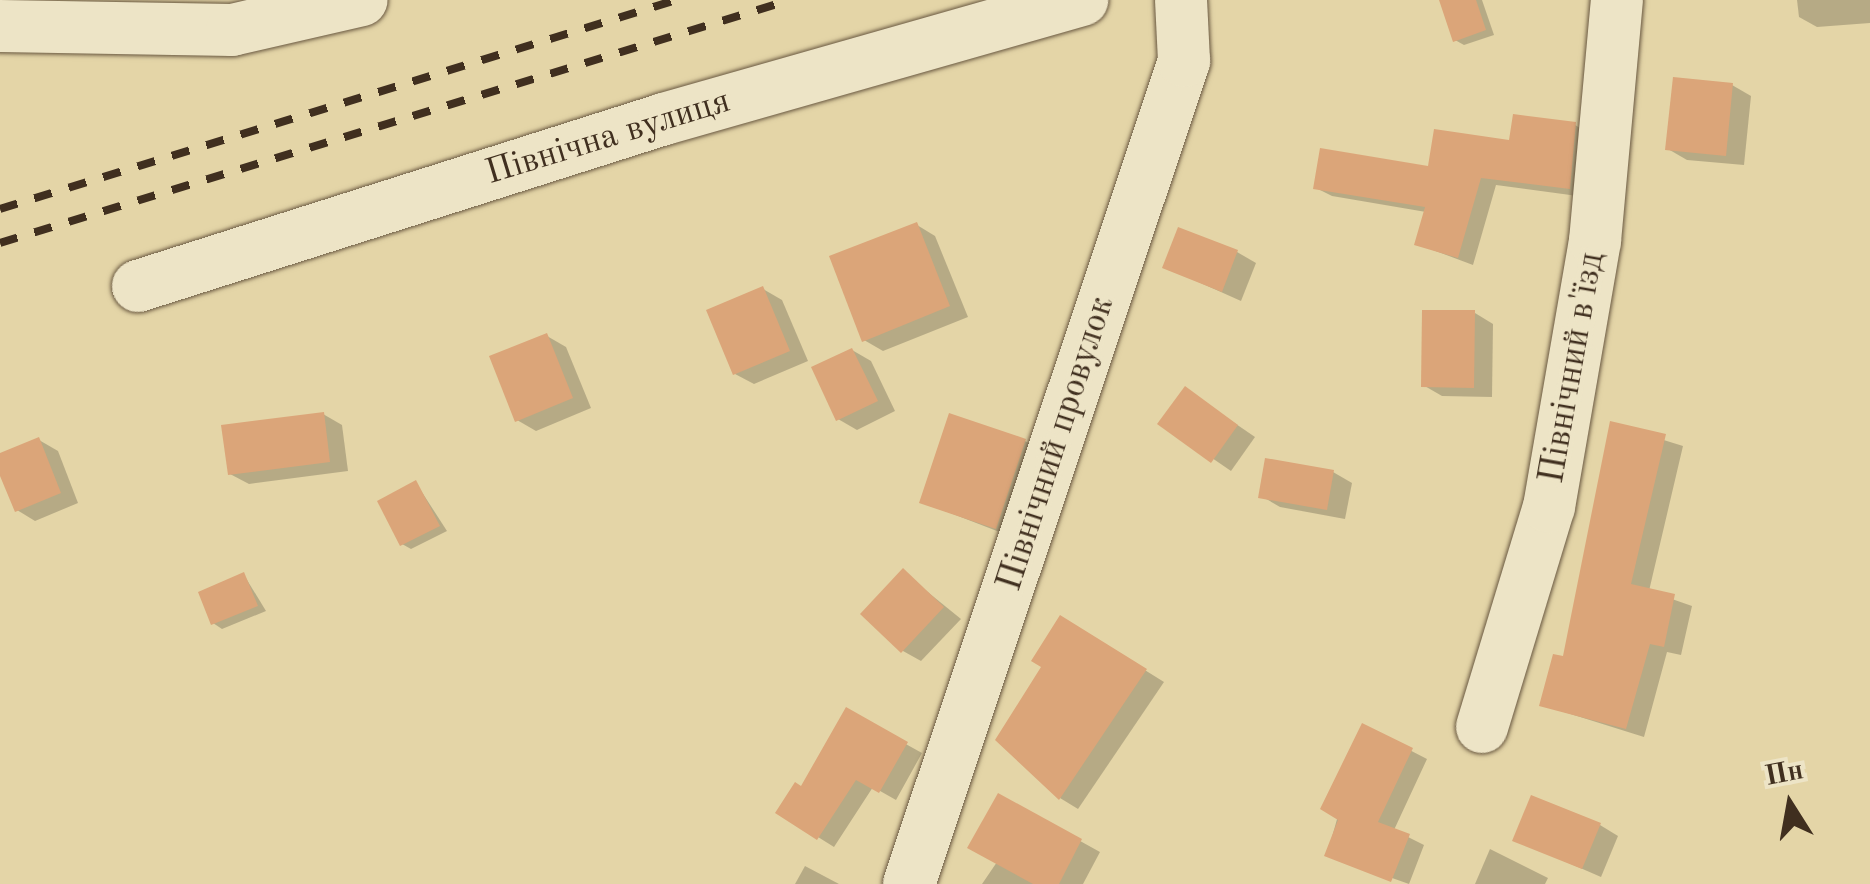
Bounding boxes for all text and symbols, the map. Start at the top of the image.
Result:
street label: Північна вулиця [481,81,735,195]
street label: Північний в'їзд [1532,249,1614,487]
street label: Північний провулок [990,291,1124,597]
north arrow [1740,754,1840,854]
text: Пн [1763,757,1806,792]

